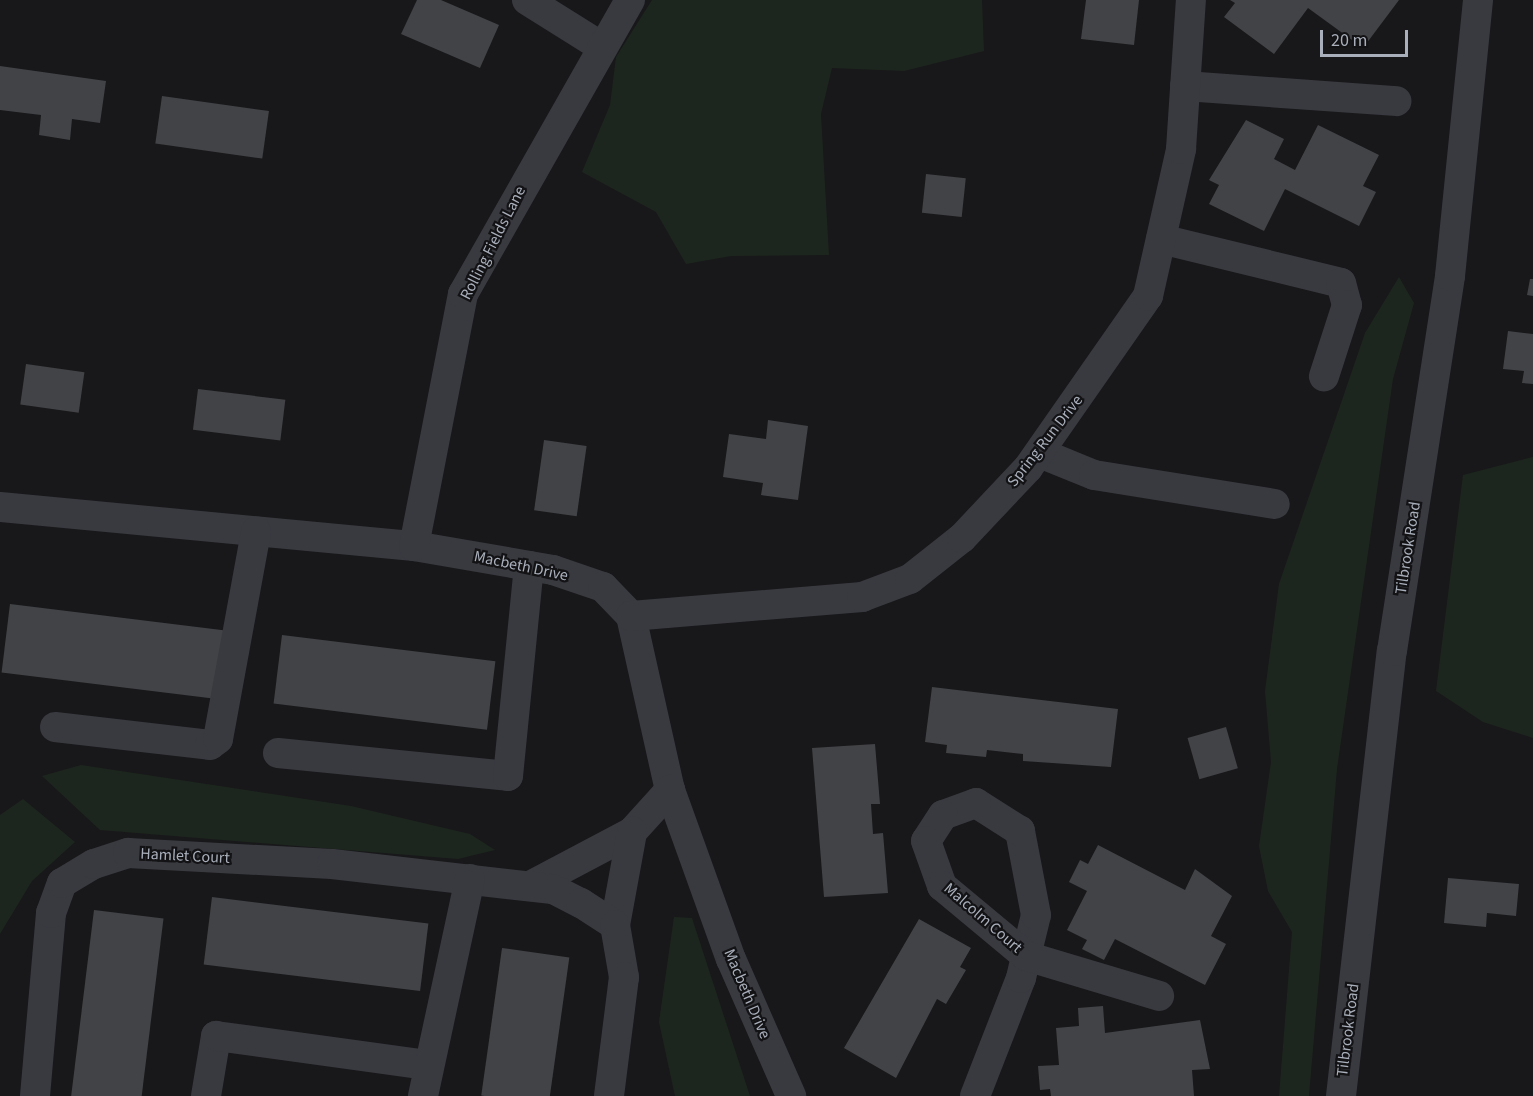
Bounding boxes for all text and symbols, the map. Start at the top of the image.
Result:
scale bar [1323,18,1412,56]
text: 20 m [1331,28,1367,53]
street label: Rolling Fields Lane [456,183,530,303]
street label: Spring Run Drive [1003,391,1087,491]
street label: Tilbrook Road [1391,500,1425,596]
street label: Macbeth Drive [472,547,570,585]
street label: Hamlet Court [140,844,230,868]
street label: Malcolm Court [940,879,1026,957]
street label: Macbeth Drive [719,946,775,1042]
street label: Tilbrook Road [1333,982,1363,1078]

